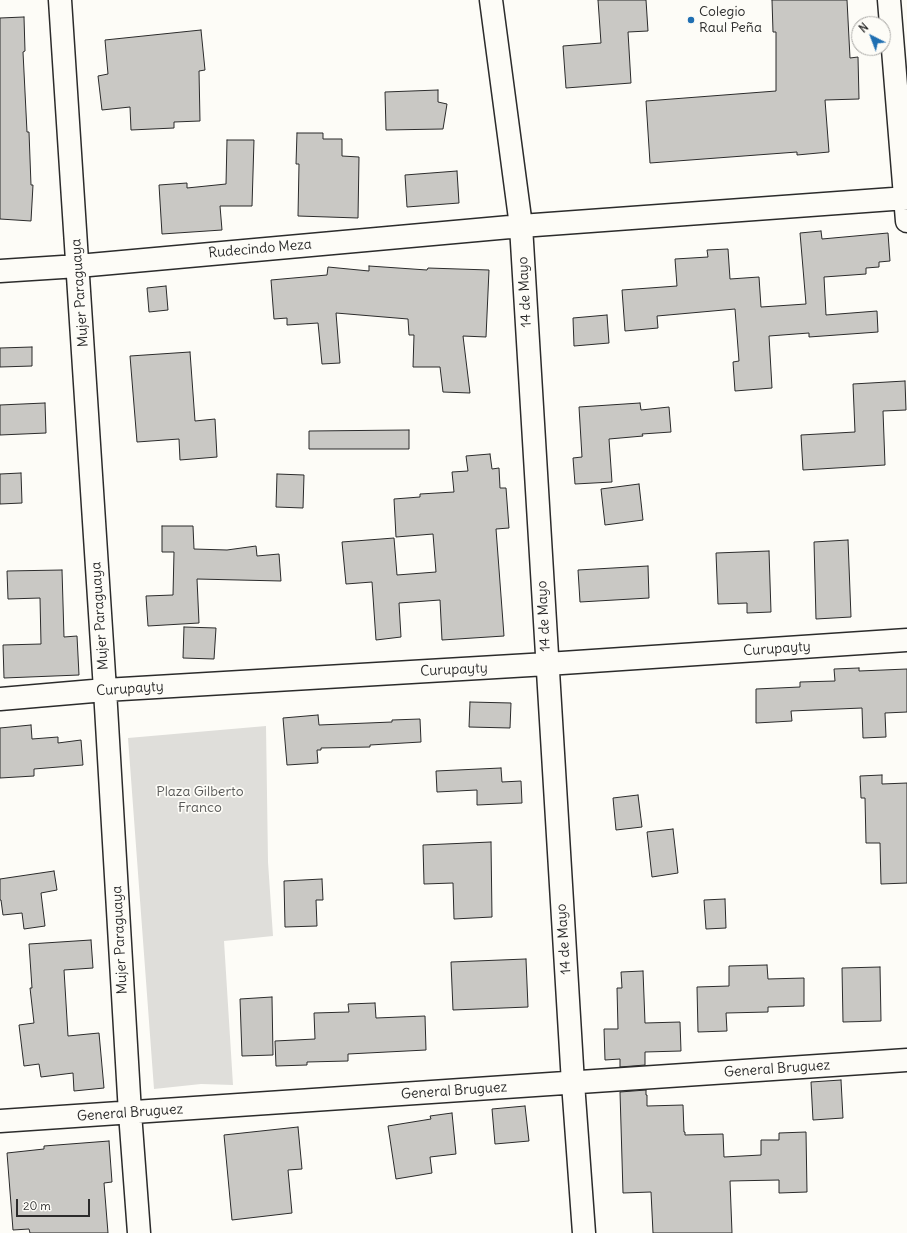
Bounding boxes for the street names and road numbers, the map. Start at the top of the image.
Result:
street label: Rudecindo Meza [208,236,312,262]
street label: Mujer Paraguaya [68,238,92,348]
street label: 14 de Mayo [515,256,535,328]
street label: Mujer Paraguaya [88,561,112,671]
street label: 14 de Mayo [534,580,554,652]
street label: Curupayty [743,638,811,660]
street label: Curupayty [420,660,488,680]
street label: Curupayty [96,678,164,700]
street label: Mujer Paraguaya [109,885,131,995]
street label: 14 de Mayo [553,903,575,975]
street label: General Bruguez [723,1057,831,1081]
street label: General Bruguez [400,1079,508,1103]
street label: General Bruguez [76,1101,184,1125]

